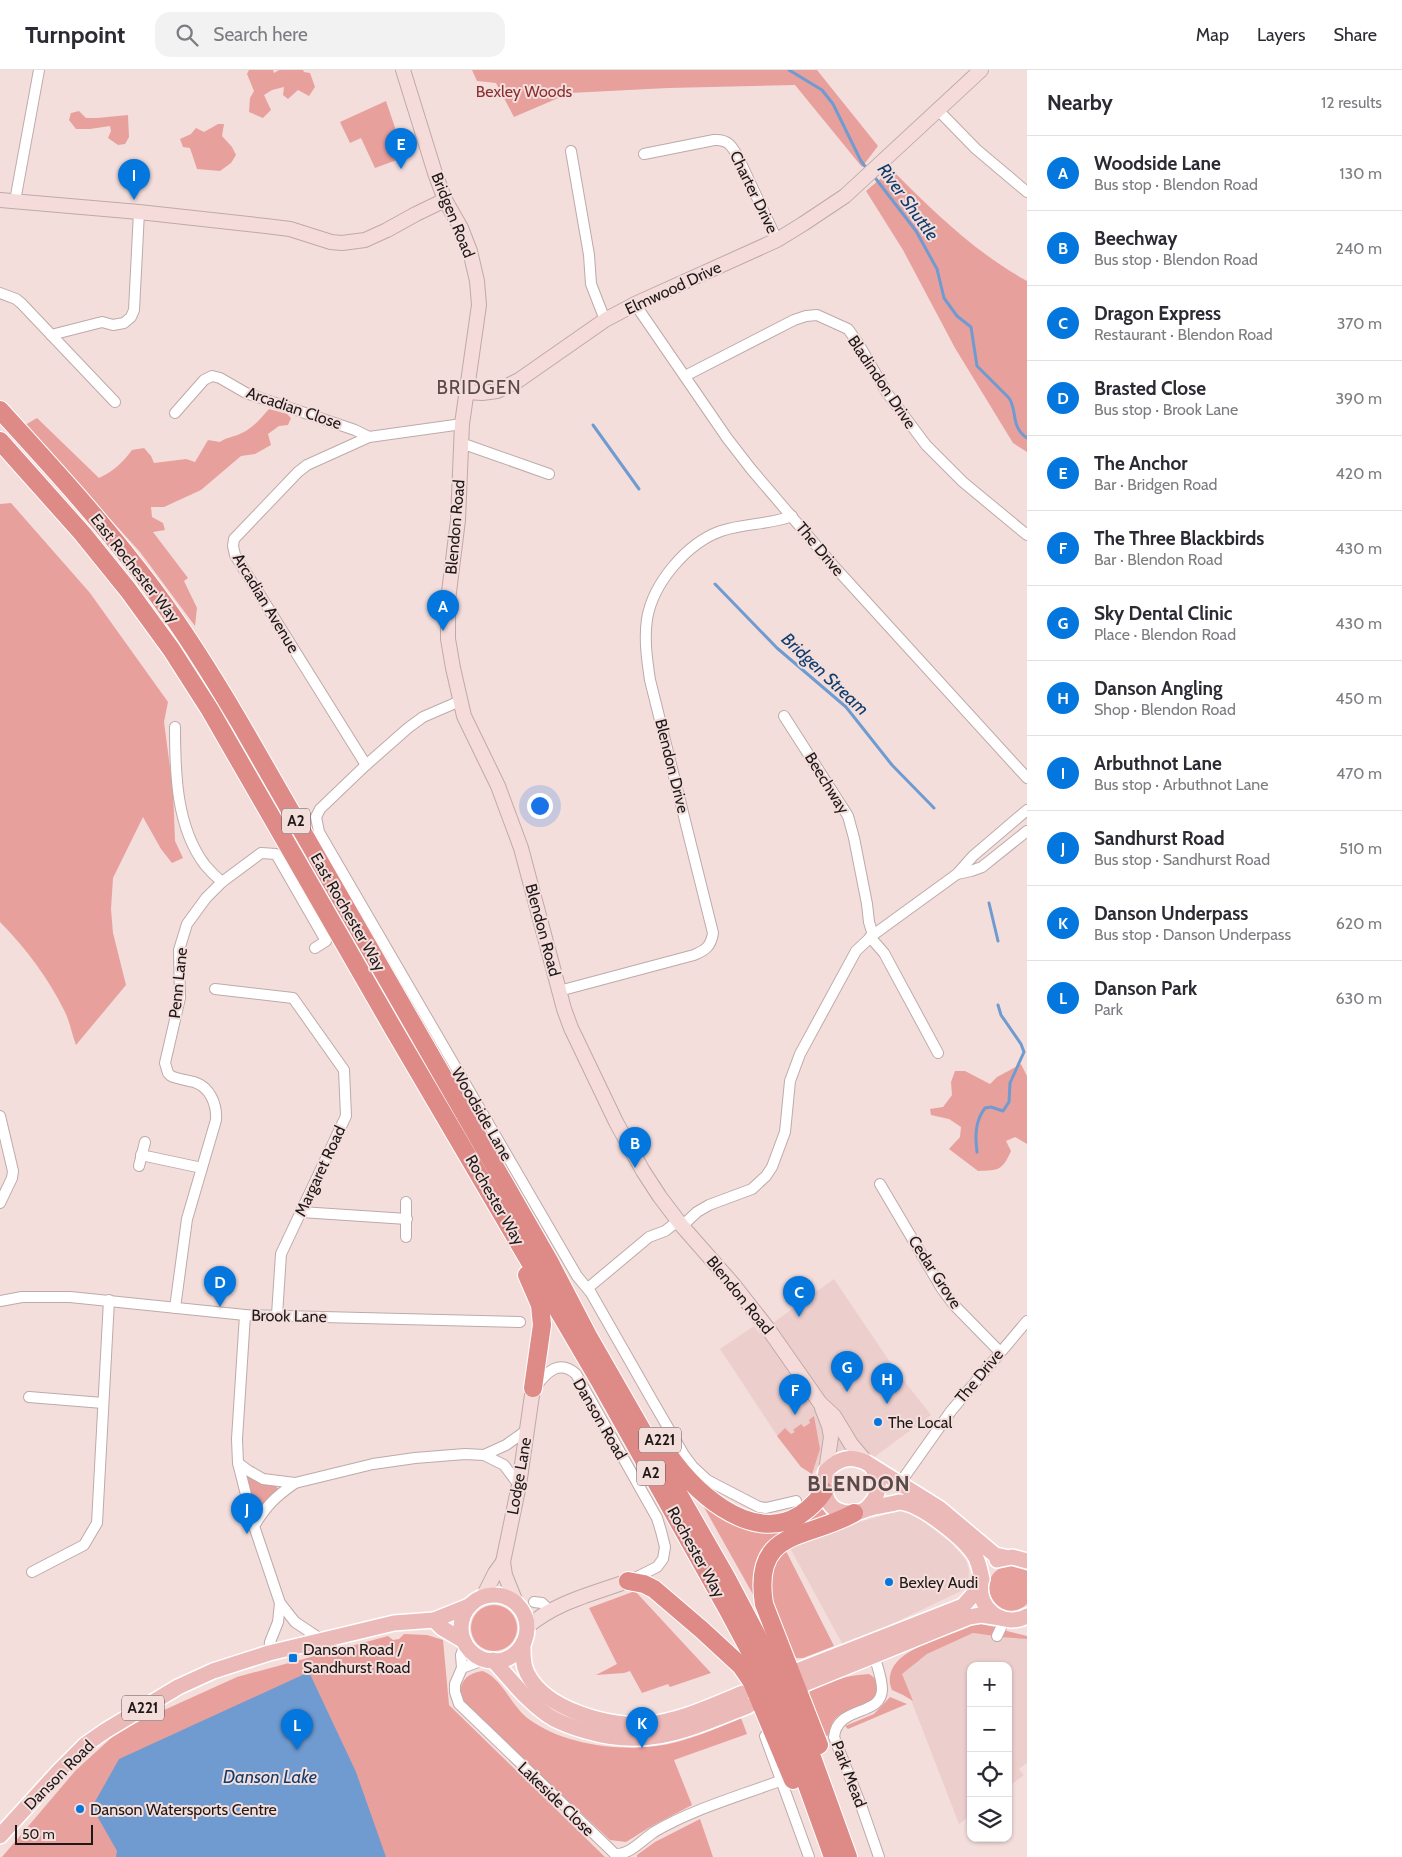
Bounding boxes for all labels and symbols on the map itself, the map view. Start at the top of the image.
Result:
park label: Bexley Woods [476,82,573,101]
pin: E [385,128,417,169]
street label: Charter Drive [726,148,782,236]
pin: I [118,159,150,200]
water label: River Shuttle [873,159,943,245]
street label: Bridgen Road [427,170,479,260]
street label: Elmwood Drive [622,257,724,319]
street label: Bladindon Drive [844,332,920,432]
district label: BRIDGEN [436,376,522,399]
street label: Arcadian Close [244,383,344,433]
street label: Blendon Road [441,479,469,575]
street label: East Rochester Way [87,510,183,626]
street label: The Drive [792,518,848,580]
street label: Arcadian Avenue [229,550,303,656]
pin: A [427,590,459,631]
water label: Bridgen Stream [777,628,873,720]
street label: Blendon Drive [651,717,693,815]
street label: Beechway [801,749,853,817]
your location [527,793,553,819]
road number: A2 [282,808,310,834]
street label: East Rochester Way [306,850,390,974]
street label: Blendon Road [522,882,564,978]
street label: Penn Lane [165,946,191,1020]
street label: Woodside Lane [448,1064,516,1164]
street label: Margaret Road [291,1123,349,1219]
pin: B [619,1127,651,1168]
street label: Rochester Way [462,1152,528,1248]
street label: Cedar Grove [904,1232,966,1312]
street label: Blendon Road [703,1252,777,1338]
pin: D [204,1266,236,1307]
pin: C [783,1276,815,1317]
street label: Brook Lane [251,1306,327,1326]
street label: The Drive [951,1345,1007,1407]
pin: G [831,1351,863,1392]
pin: H [871,1363,903,1404]
pin: F [779,1374,811,1415]
street label: Danson Road [569,1375,631,1463]
place label: The Local [888,1413,952,1432]
marker: The Local [872,1416,884,1428]
road number: A221 [639,1428,681,1452]
street label: Lodge Lane [503,1436,535,1516]
road number: A2 [637,1460,665,1486]
district label: BLENDON [807,1471,911,1496]
pin: J [231,1493,263,1534]
street label: Rochester Way [663,1503,729,1601]
place label: Bexley Audi [899,1573,978,1592]
marker: Bexley Audi [883,1576,895,1588]
place label: Danson Road / Sandhurst Road [303,1640,410,1677]
marker: Danson Road / Sandhurst Road [287,1652,299,1664]
road number: A221 [122,1696,164,1720]
pin: K [626,1707,658,1748]
pin: L [281,1709,313,1750]
street label: Danson Road [20,1736,98,1814]
street label: Park Mead [828,1738,870,1810]
street label: Lakeside Close [514,1758,598,1840]
water label: Danson Lake [223,1766,317,1788]
place label: Danson Watersports Centre [90,1800,277,1819]
marker: Danson Watersports Centre [74,1803,86,1815]
scale bar [15,1822,92,1845]

